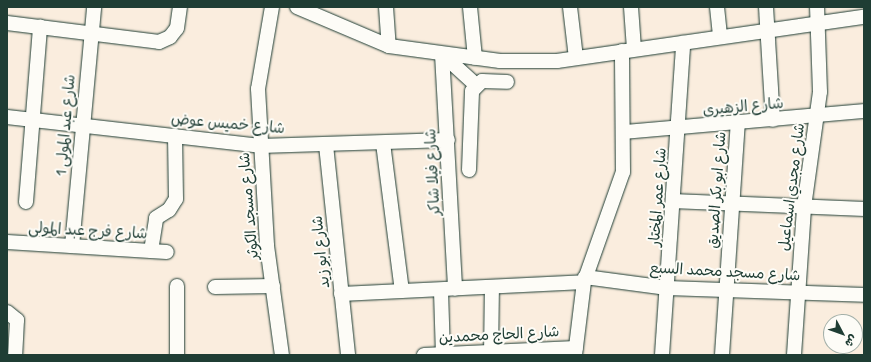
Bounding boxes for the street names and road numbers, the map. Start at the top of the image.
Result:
street label: شارع عبد المولى 1 [52,74,78,176]
street label: شارع الزهيرى [702,94,784,118]
street label: شارع خميس عوض [170,109,286,137]
street label: شارع مجدي اسماعيل [774,122,808,252]
street label: شارع فيلا شاكر [421,128,443,216]
street label: شارع ابو بكر الصديق [703,131,729,249]
street label: شارع عمر المختار [645,147,669,247]
street label: شارع مسجد الكوثر [234,152,262,260]
street label: شارع ابو زيد [307,215,333,289]
street label: شارع فرج عبد المولى [28,218,148,242]
street label: شارع مسجد محمد السبع [649,258,801,284]
street label: شارع الحاج محمدين [438,322,560,346]

